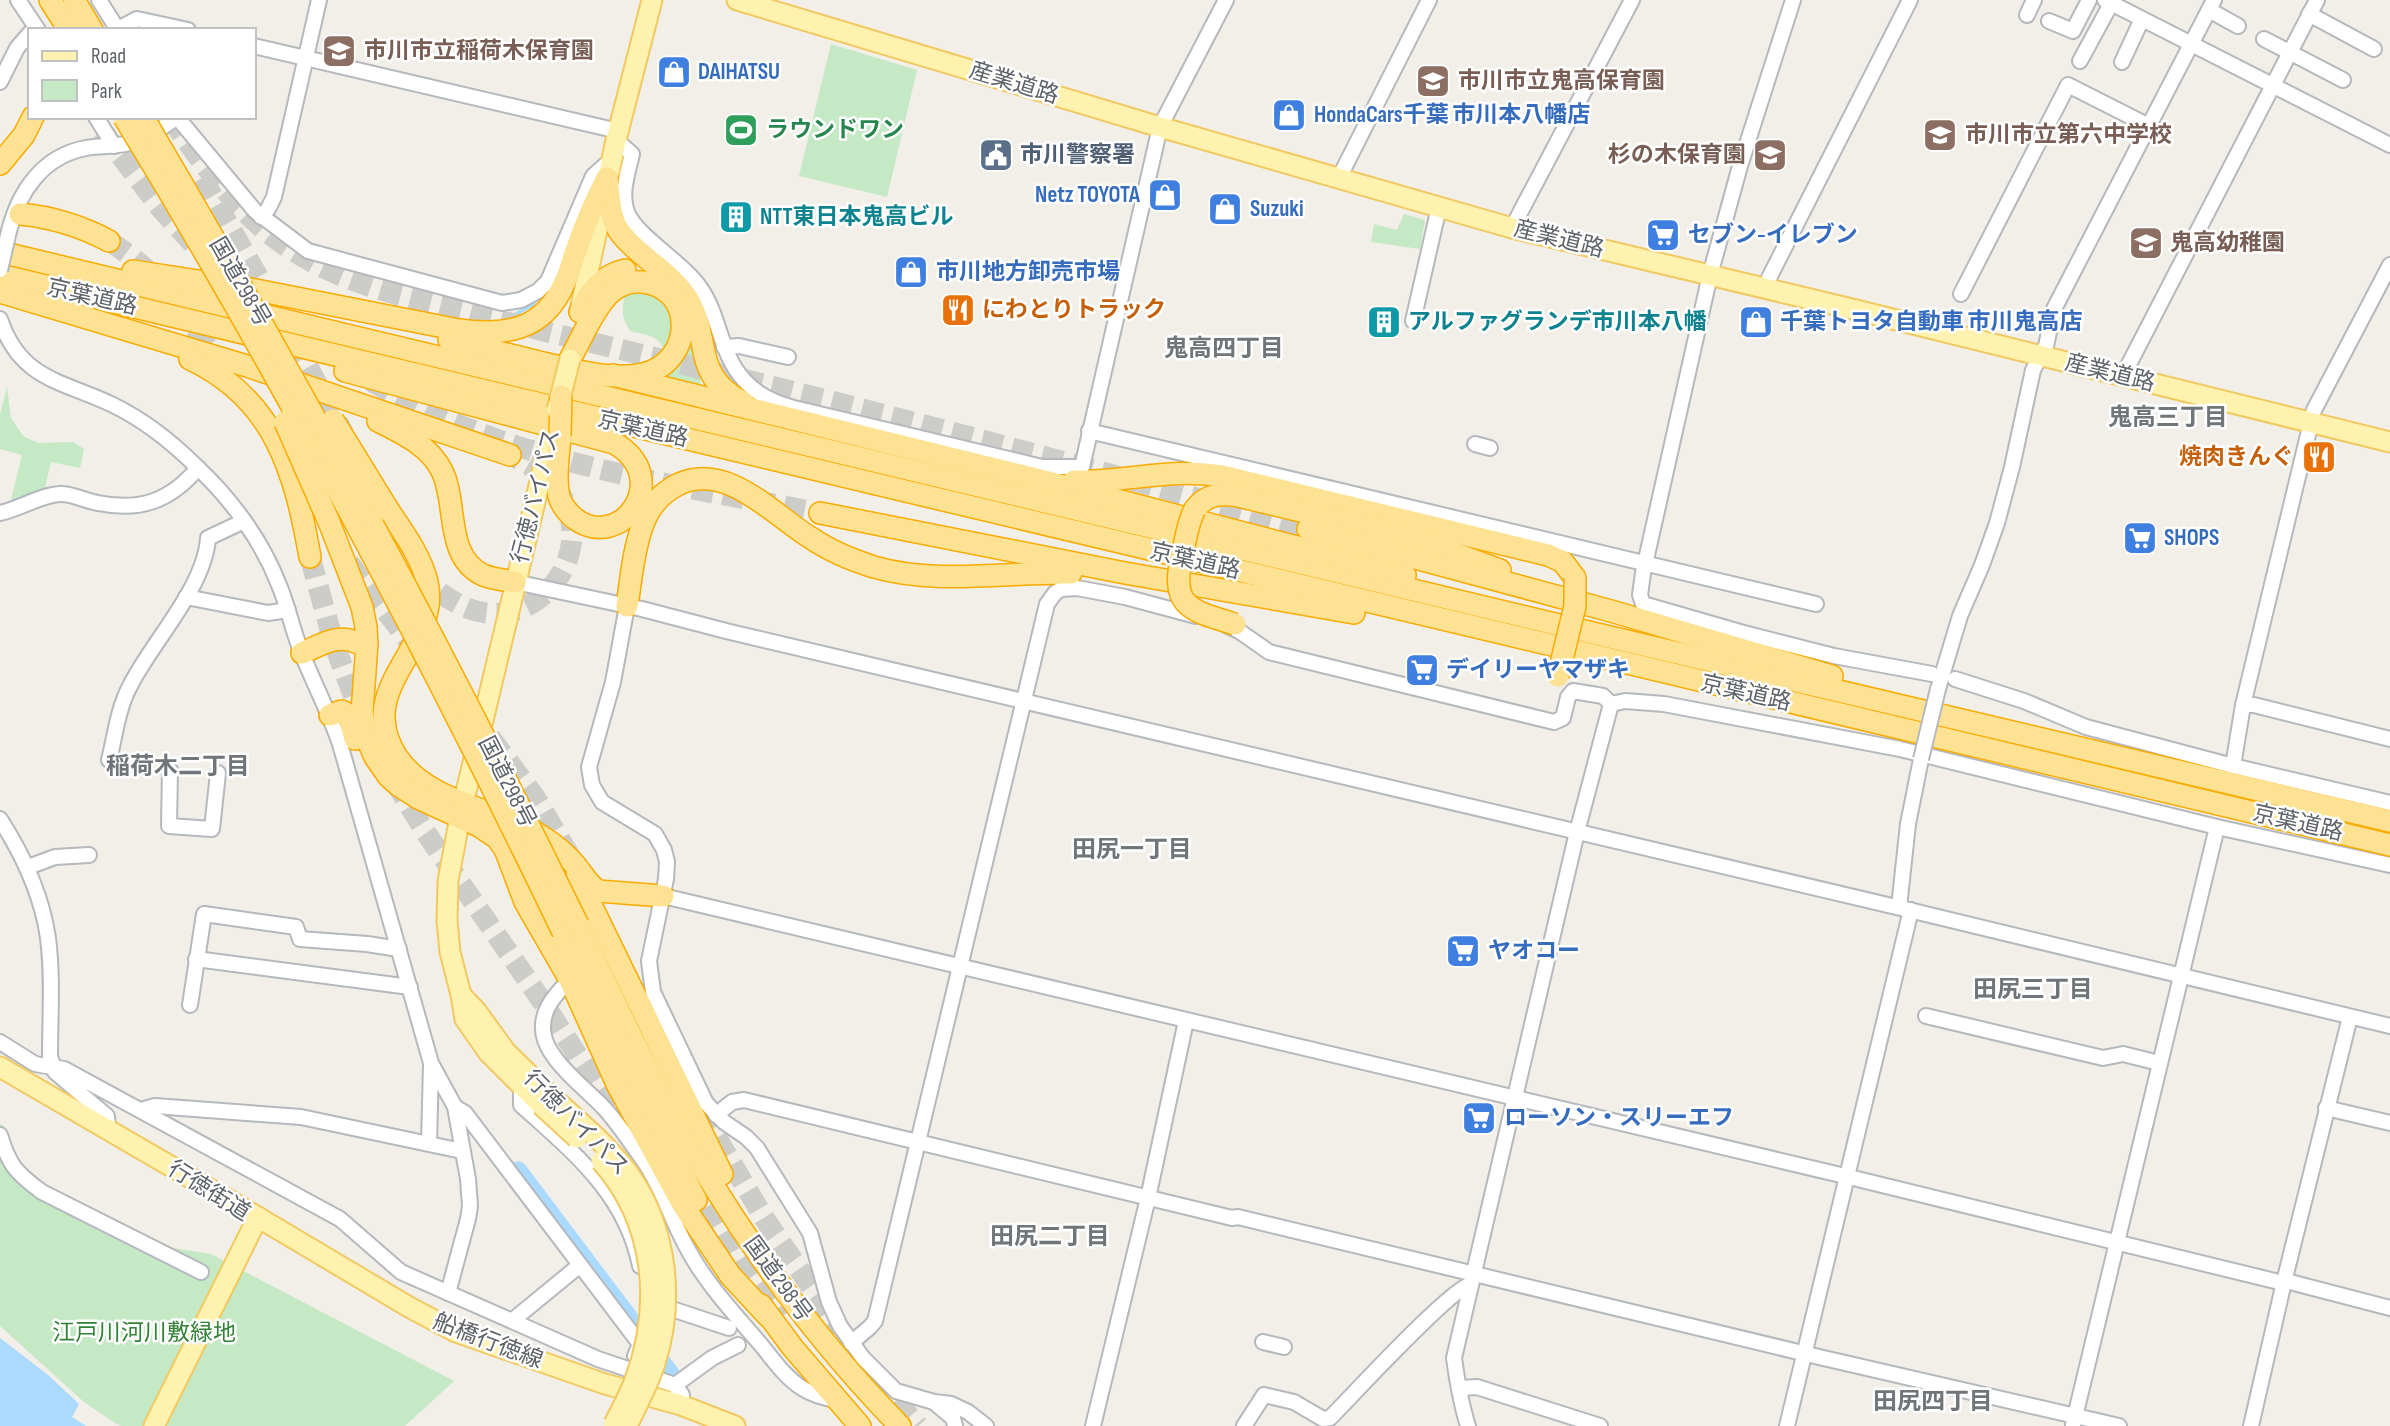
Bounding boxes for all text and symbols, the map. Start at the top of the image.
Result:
legend [28,28,256,119]
school or university icon: 市川市立稲荷木保育園 [320,32,358,70]
place label: 市川市立稲荷木保育園 [364,37,594,65]
text: Road [91,44,126,69]
shop icon: DAIHATSU [655,53,693,91]
street label: 産業道路 [966,56,1062,110]
place label: DAIHATSU [698,58,780,86]
school or university icon: 市川市立鬼高保育園 [1414,62,1452,100]
place label: 市川市立鬼高保育園 [1458,67,1665,95]
text: Park [91,79,122,104]
shop icon: HondaCars千葉 市川本八幡店 [1270,96,1308,134]
place label: HondaCars千葉 市川本八幡店 [1314,101,1590,129]
sports icon: ラウンドワン [722,111,760,149]
place label: ラウンドワン [766,116,904,144]
school or university icon: 市川市立第六中学校 [1921,116,1959,154]
place label: 市川市立第六中学校 [1965,121,2172,149]
public building icon: 市川警察署 [977,136,1015,174]
school or university icon: 杉の木保育園 [1751,136,1789,174]
place label: 市川警察署 [1020,141,1135,169]
place label: 杉の木保育園 [1608,141,1746,169]
shop icon: Netz TOYOTA [1146,176,1184,214]
place label: Netz TOYOTA [1035,181,1141,209]
shop icon: Suzuki [1206,190,1244,228]
place label: Suzuki [1250,195,1304,223]
building icon: NTT東日本鬼高ビル [717,198,755,236]
place label: NTT東日本鬼高ビル [760,203,953,231]
street label: 産業道路 [1511,214,1607,264]
supermarket icon: セブン-イレブン [1644,216,1682,254]
place label: セブン-イレブン [1688,221,1858,249]
school or university icon: 鬼高幼稚園 [2127,224,2165,262]
place label: 鬼高幼稚園 [2170,229,2285,257]
street label: 国道298号 [203,232,277,332]
shop icon: 市川地方卸売市場 [892,253,930,291]
place label: 市川地方卸売市場 [936,258,1120,286]
street label: 京葉道路 [44,273,140,321]
restaurant icon: にわとりトラック [939,291,977,329]
place label: にわとりトラック [982,296,1166,324]
building icon: アルファグランデ市川本八幡 [1365,303,1403,341]
shop icon: 千葉トヨタ自動車 市川鬼高店 [1737,303,1775,341]
place label: アルファグランデ市川本八幡 [1408,308,1707,336]
place label: 千葉トヨタ自動車 市川鬼高店 [1780,308,2083,336]
district label: 鬼高四丁目 [1164,334,1284,363]
street label: 産業道路 [2062,348,2158,398]
district label: 鬼高三丁目 [2108,403,2228,432]
street label: 京葉道路 [595,405,691,453]
street label: 行徳バイパス [506,426,566,566]
restaurant icon: 焼肉きんぐ [2300,438,2338,476]
place label: 焼肉きんぐ [2179,443,2294,471]
supermarket icon: SHOPS [2121,519,2159,557]
place label: SHOPS [2164,524,2219,552]
street label: 京葉道路 [1147,537,1243,585]
supermarket icon: デイリーヤマザキ [1403,651,1441,689]
place label: デイリーヤマザキ [1446,656,1630,684]
street label: 京葉道路 [1698,669,1794,717]
street label: 国道298号 [472,732,542,832]
district label: 稲荷木二丁目 [106,752,250,781]
street label: 京葉道路 [2250,799,2346,847]
district label: 田尻一丁目 [1072,835,1192,864]
supermarket icon: ヤオコー [1444,932,1482,970]
place label: ヤオコー [1488,937,1580,965]
district label: 田尻三丁目 [1973,975,2093,1004]
street label: 行徳バイパス [517,1064,635,1182]
supermarket icon: ローソン・スリーエフ [1460,1099,1498,1137]
place label: ローソン・スリーエフ [1504,1104,1734,1132]
street label: 行徳街道 [163,1155,255,1227]
district label: 田尻二丁目 [990,1222,1110,1251]
street label: 国道298号 [738,1231,818,1327]
street label: 船橋行徳線 [429,1307,547,1375]
park label: 江戸川河川敷緑地 [52,1319,236,1347]
district label: 田尻四丁目 [1873,1387,1993,1416]

